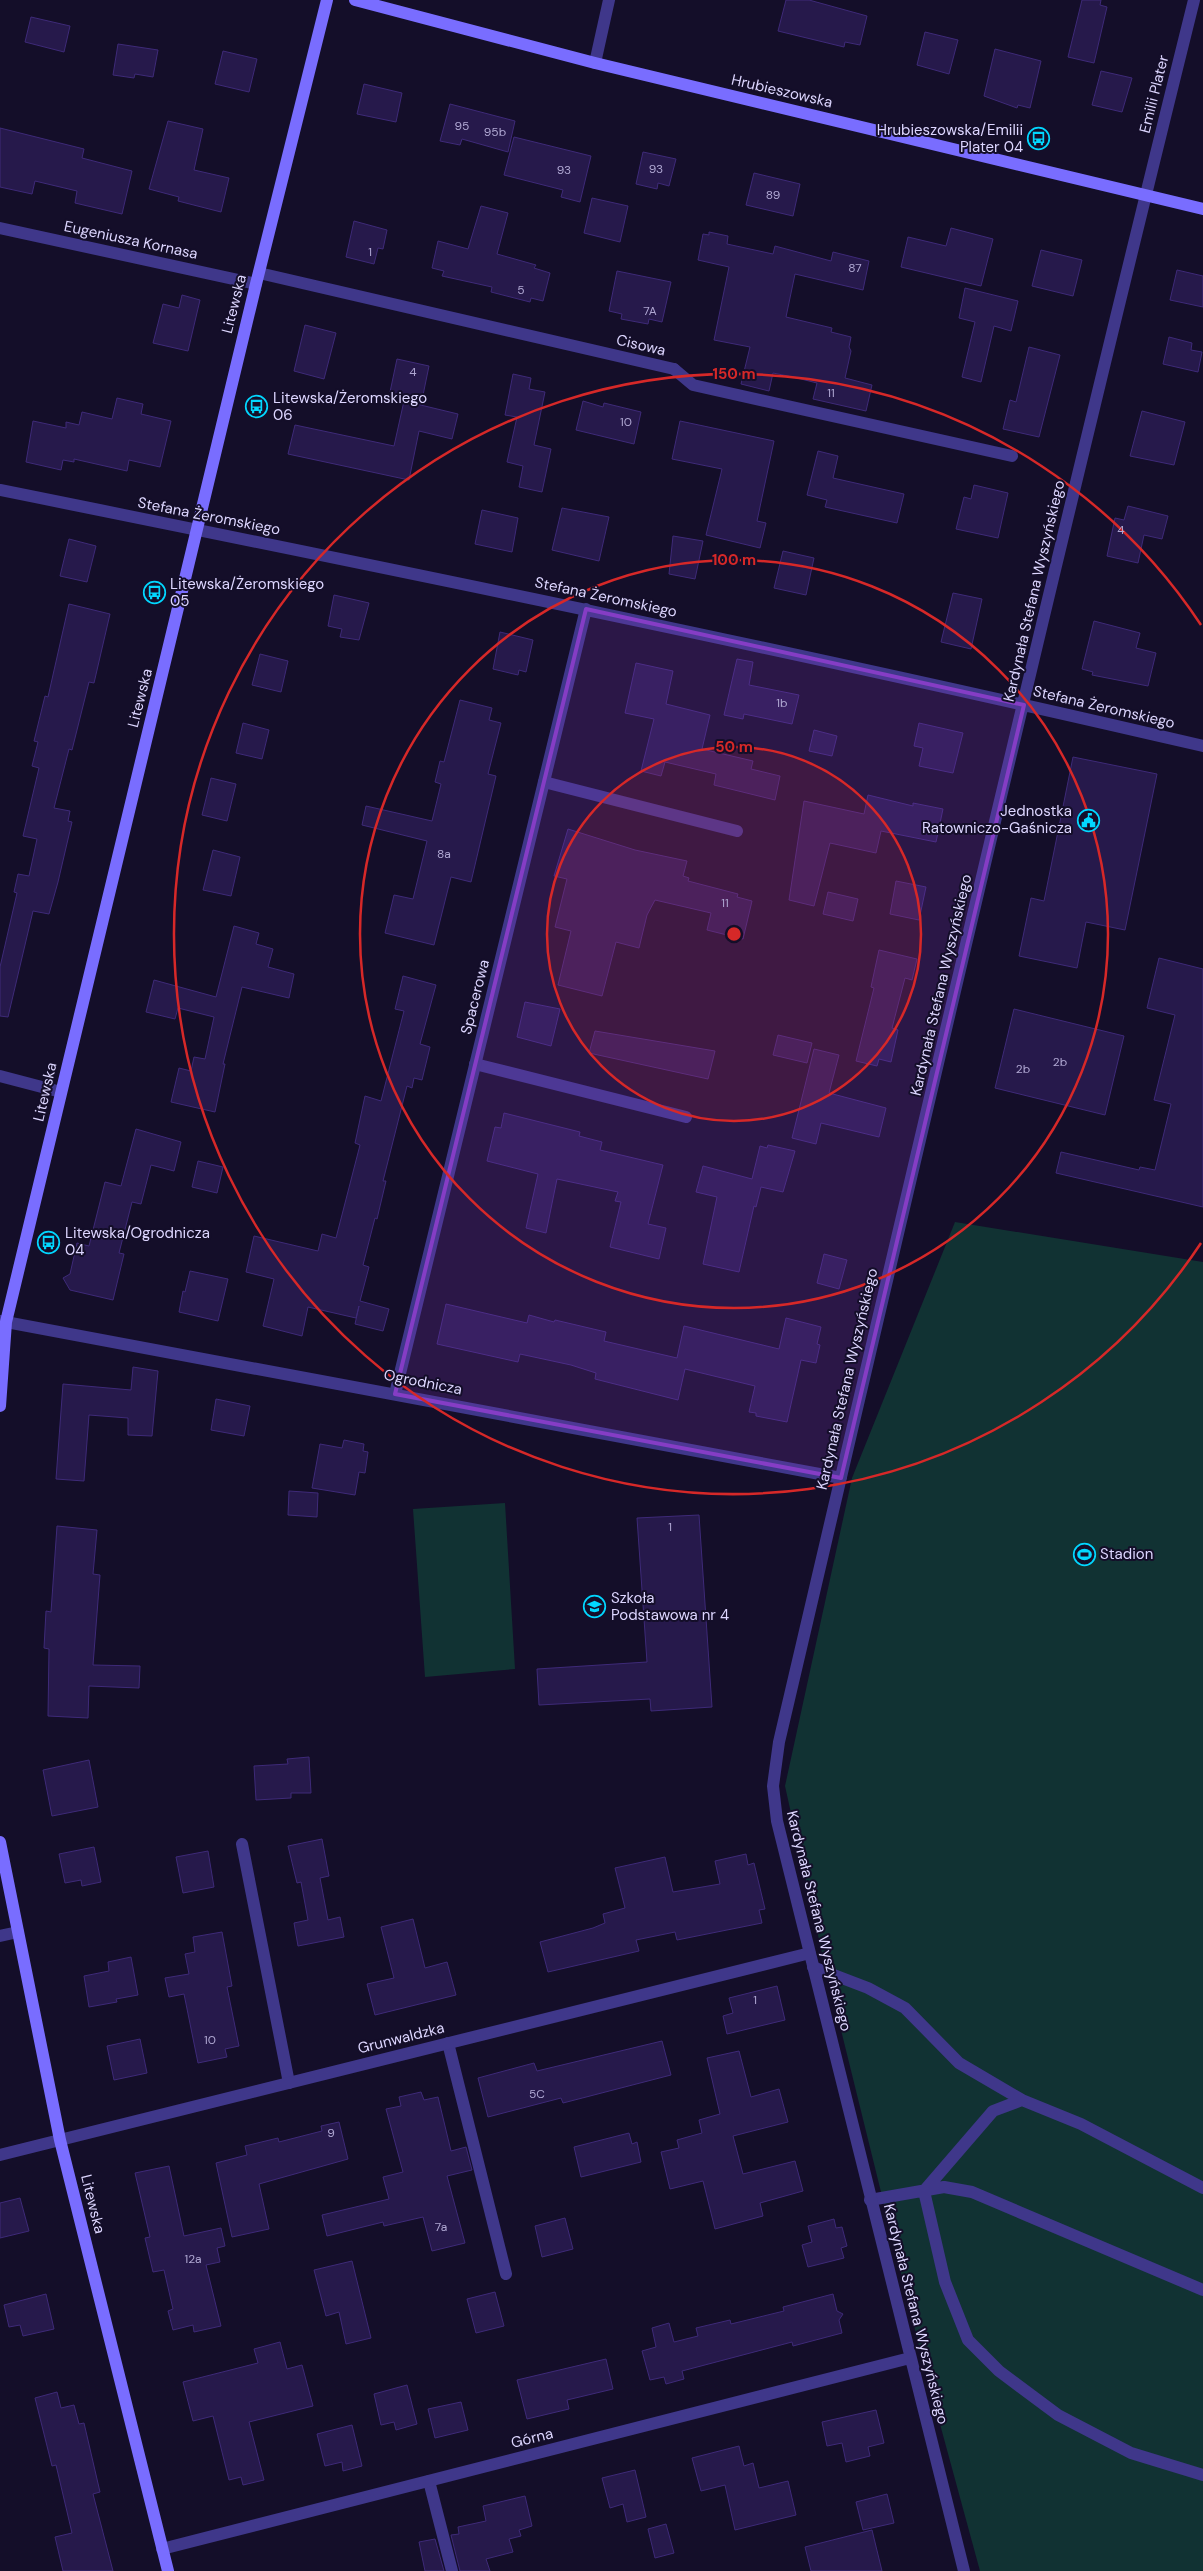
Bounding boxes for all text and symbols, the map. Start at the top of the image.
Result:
street label: Emilii Plater [1135,52,1173,135]
street label: Hrubieszowska [729,70,835,112]
house number: 95 [455,118,469,134]
place label: Hrubieszowska/Emilii Plater 04 [877,120,1023,157]
house number: 95b [484,124,506,140]
bus stop icon: Hrubieszowska/Emilii Plater 04 [1027,127,1051,151]
house number: 93 [649,161,663,177]
house number: 93 [557,162,571,178]
house number: 89 [766,187,780,203]
street label: Eugeniusza Kornasa [62,216,200,264]
house number: 1 [368,244,372,260]
house number: 87 [848,260,862,276]
street label: Litewska [217,272,251,336]
house number: 5 [517,282,525,298]
house number: 7A [643,303,657,319]
street label: Cisowa [614,330,668,360]
house number: 4 [409,364,417,380]
text: 150 m [713,364,756,384]
house number: 11 [827,385,835,401]
place label: Litewska/Żeromskiego 06 [273,388,427,425]
bus stop icon: Litewska/Żeromskiego 06 [245,395,269,419]
house number: 10 [620,414,632,430]
street label: Kardynała Stefana Wyszyńskiego [999,478,1069,704]
street label: Stefana Żeromskiego [136,492,282,540]
house number: 4 [1117,522,1125,538]
text: 100 m [712,550,756,570]
street label: Stefana Żeromskiego [533,572,679,622]
place label: Litewska/Żeromskiego 05 [170,574,324,611]
bus stop icon: Litewska/Żeromskiego 05 [142,581,166,605]
street label: Litewska [123,666,157,730]
street label: Stefana Żeromskiego [1031,681,1177,733]
house number: 1b [776,695,788,711]
text: 50 m [715,737,753,757]
place label: Jednostka Ratowniczo-Gaśnicza [922,801,1072,838]
public building icon: Jednostka Ratowniczo-Gaśnicza [1076,808,1100,832]
house number: 8a [437,846,451,862]
street label: Kardynała Stefana Wyszyńskiego [906,872,976,1098]
house number: 11 [721,895,729,911]
centre of rings [725,925,743,943]
street label: Spacerowa [456,957,494,1037]
house number: 2b [1053,1054,1067,1070]
street label: Litewska [29,1061,61,1123]
house number: 2b [1016,1061,1030,1077]
place label: Litewska/Ogrodnicza 04 [65,1223,210,1260]
bus stop icon: Litewska/Ogrodnicza 04 [37,1230,61,1254]
street label: Kardynała Stefana Wyszyńskiego [812,1266,882,1492]
street label: Ogrodnicza [382,1365,464,1399]
house number: 1 [668,1519,672,1535]
sports icon: Stadion [1072,1542,1096,1566]
place label: Stadion [1100,1544,1153,1564]
place label: Szkoła Podstawowa nr 4 [611,1588,729,1625]
school or university icon: Szkoła Podstawowa nr 4 [583,1595,607,1619]
street label: Kardynała Stefana Wyszyńskiego [782,1809,856,2034]
house number: 1 [753,1992,757,2008]
street label: Grunwaldzka [356,2018,446,2058]
house number: 10 [204,2032,216,2048]
house number: 5C [529,2086,545,2102]
house number: 9 [327,2125,335,2141]
street label: Litewska [76,2172,110,2236]
street label: Kardynała Stefana Wyszyńskiego [879,2202,953,2427]
house number: 7a [435,2219,447,2235]
house number: 12a [184,2251,202,2267]
street label: Górna [509,2423,555,2453]

